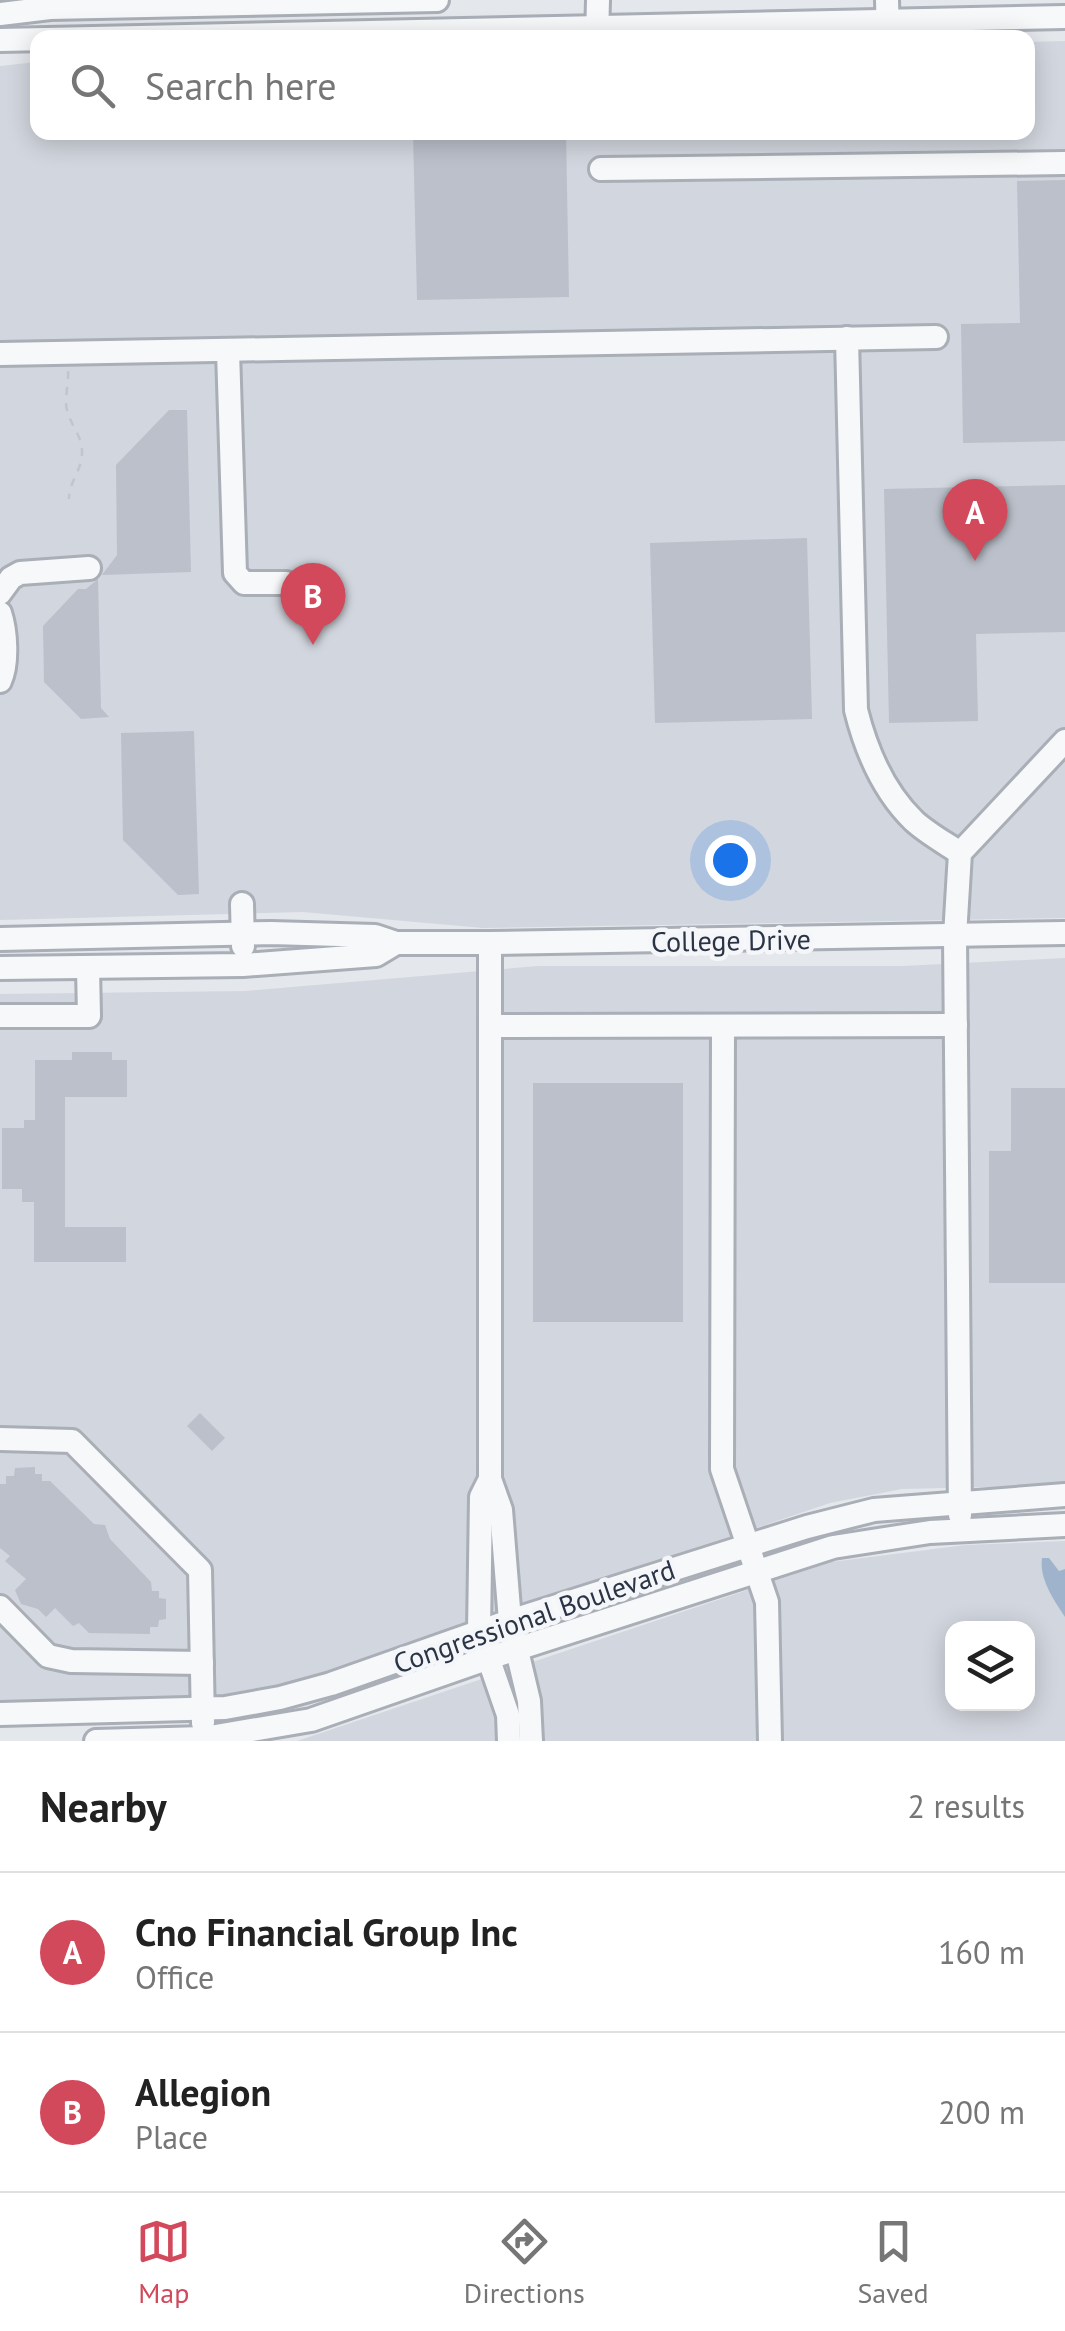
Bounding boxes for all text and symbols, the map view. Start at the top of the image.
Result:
search box [30,30,1035,140]
icon: search [65,58,120,113]
text: Search here [145,61,337,110]
pin: A [942,478,1008,561]
pin: B [280,562,346,645]
your location [705,835,756,886]
street label: College Drive [651,920,811,960]
street label: Congressional Boulevard [388,1550,680,1682]
map controls [945,1621,1035,1711]
button: layers [945,1621,1035,1711]
text: Nearby [40,1779,167,1834]
text: 2 results [907,1785,1025,1827]
text: Cno Financial Group Inc [135,1907,518,1956]
text: A [63,1931,82,1973]
text: 160 m [938,1931,1025,1973]
text: Office [135,1956,214,1998]
text: Allegion [135,2067,271,2116]
text: B [63,2091,82,2133]
text: 200 m [938,2091,1025,2133]
text: Place [135,2116,208,2158]
tab: Map [136,2214,191,2311]
tab: Directions [464,2214,585,2311]
tab: Saved [857,2214,929,2311]

